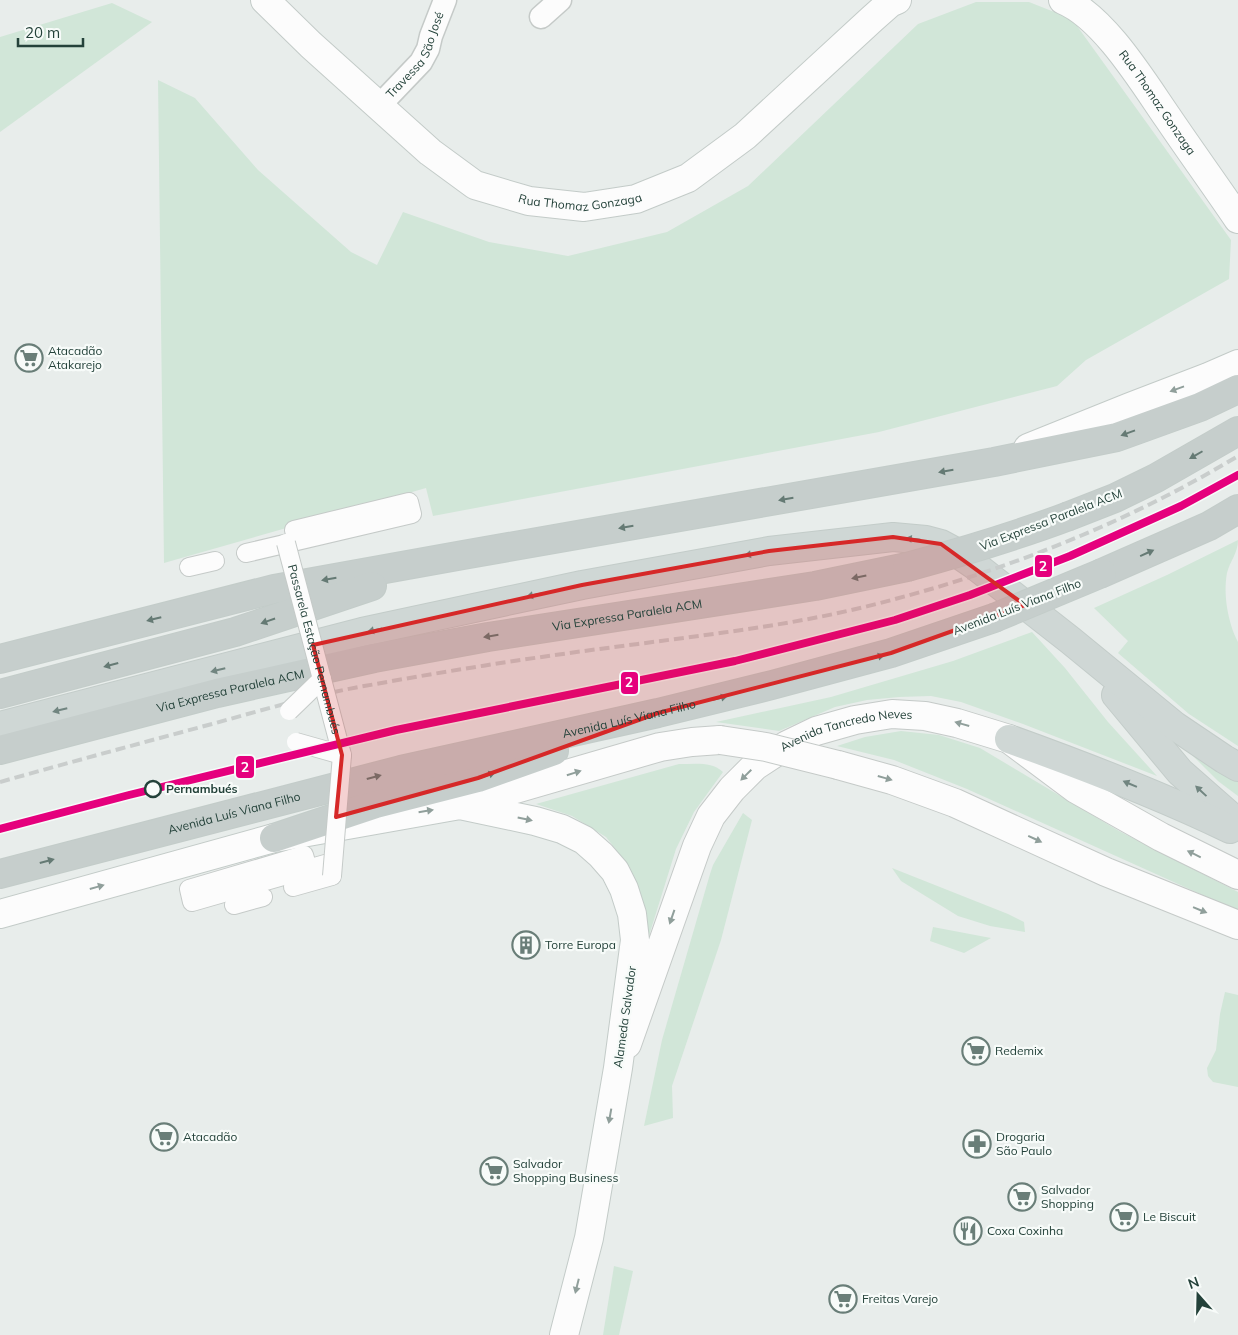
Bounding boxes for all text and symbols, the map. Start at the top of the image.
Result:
street label: Travessa São José [383,9,447,101]
scale bar [18,15,82,47]
text: 20 m [25,23,60,42]
street label: Rua Thomaz Gonzaga [1116,47,1199,158]
street label: Rua Thomaz Gonzaga [517,189,644,214]
supermarket icon: Atacadão Atakarejo [14,343,44,373]
place label: Atacadão Atakarejo [48,343,103,372]
one-way arrow [1169,385,1184,393]
one-way arrow [1120,429,1135,437]
one-way arrow [1189,450,1202,459]
one-way arrow [938,467,954,475]
street label: Via Expressa Paralela ACM [978,485,1124,554]
one-way arrow [778,495,794,503]
one-way arrow [617,523,633,531]
one-way arrow [905,535,921,543]
one-way arrow [1140,548,1154,556]
one-way arrow [744,551,760,559]
line badge: 2 [1034,554,1053,578]
text: 2 [1039,557,1047,575]
street label: Passarela Estação Pernambués [285,563,344,736]
one-way arrow [852,573,867,581]
street label: Avenida Luís Viana Filho [951,575,1083,638]
one-way arrow [321,576,337,584]
one-way arrow [526,591,542,599]
street label: Via Expressa Paralela ACM [551,596,703,634]
one-way arrow [147,616,162,624]
one-way arrow [260,618,275,625]
one-way arrow [367,626,383,634]
one-way arrow [483,633,499,641]
one-way arrow [870,653,885,661]
one-way arrow [104,661,119,669]
street label: Via Expressa Paralela ACM [155,666,306,716]
one-way arrow [210,666,225,674]
line badge: 2 [620,671,639,695]
text: 2 [625,673,633,691]
one-way arrow [712,694,727,702]
street label: Avenida Luís Viana Filho [561,696,697,741]
one-way arrow [53,706,68,714]
street label: Avenida Tancredo Neves [777,706,913,755]
one-way arrow [955,720,970,728]
line badge: 2 [235,755,255,779]
text: 2 [241,758,249,776]
one-way arrow [567,768,582,776]
one-way arrow [740,769,752,781]
one-way arrow [481,771,496,779]
one-way arrow [366,772,381,780]
one-way arrow [877,775,892,783]
marker: Pernambués [144,780,162,798]
one-way arrow [1123,780,1137,788]
place label: Pernambués [166,781,238,796]
one-way arrow [1196,785,1208,797]
street label: Avenida Luís Viana Filho [166,788,302,837]
one-way arrow [418,806,434,814]
one-way arrow [518,815,534,823]
one-way arrow [1028,836,1042,844]
one-way arrow [1187,849,1201,857]
one-way arrow [40,857,55,865]
one-way arrow [90,882,105,890]
one-way arrow [1193,906,1208,914]
one-way arrow [668,910,676,925]
building icon: Torre Europa [511,930,541,960]
place label: Torre Europa [545,937,616,952]
street label: Alameda Salvador [610,964,639,1069]
supermarket icon: Redemix [961,1036,991,1066]
place label: Redemix [995,1043,1044,1058]
one-way arrow [605,1108,613,1124]
supermarket icon: Atacadão [149,1122,179,1152]
place label: Atacadão [183,1129,238,1144]
pharmacy icon: Drogaria São Paulo [962,1129,992,1159]
place label: Drogaria São Paulo [996,1129,1052,1158]
supermarket icon: Salvador Shopping Business [479,1156,509,1186]
place label: Salvador Shopping Business [513,1156,618,1185]
supermarket icon: Salvador Shopping [1007,1182,1037,1212]
place label: Salvador Shopping [1041,1182,1094,1211]
supermarket icon: Le Biscuit [1109,1202,1139,1232]
place label: Le Biscuit [1143,1209,1196,1224]
restaurant icon: Coxa Coxinha [953,1216,983,1246]
place label: Coxa Coxinha [987,1223,1063,1238]
north arrow [1173,1270,1223,1320]
text: N [1186,1273,1202,1293]
one-way arrow [573,1278,581,1293]
supermarket icon: Freitas Varejo [828,1284,858,1314]
place label: Freitas Varejo [862,1291,938,1306]

